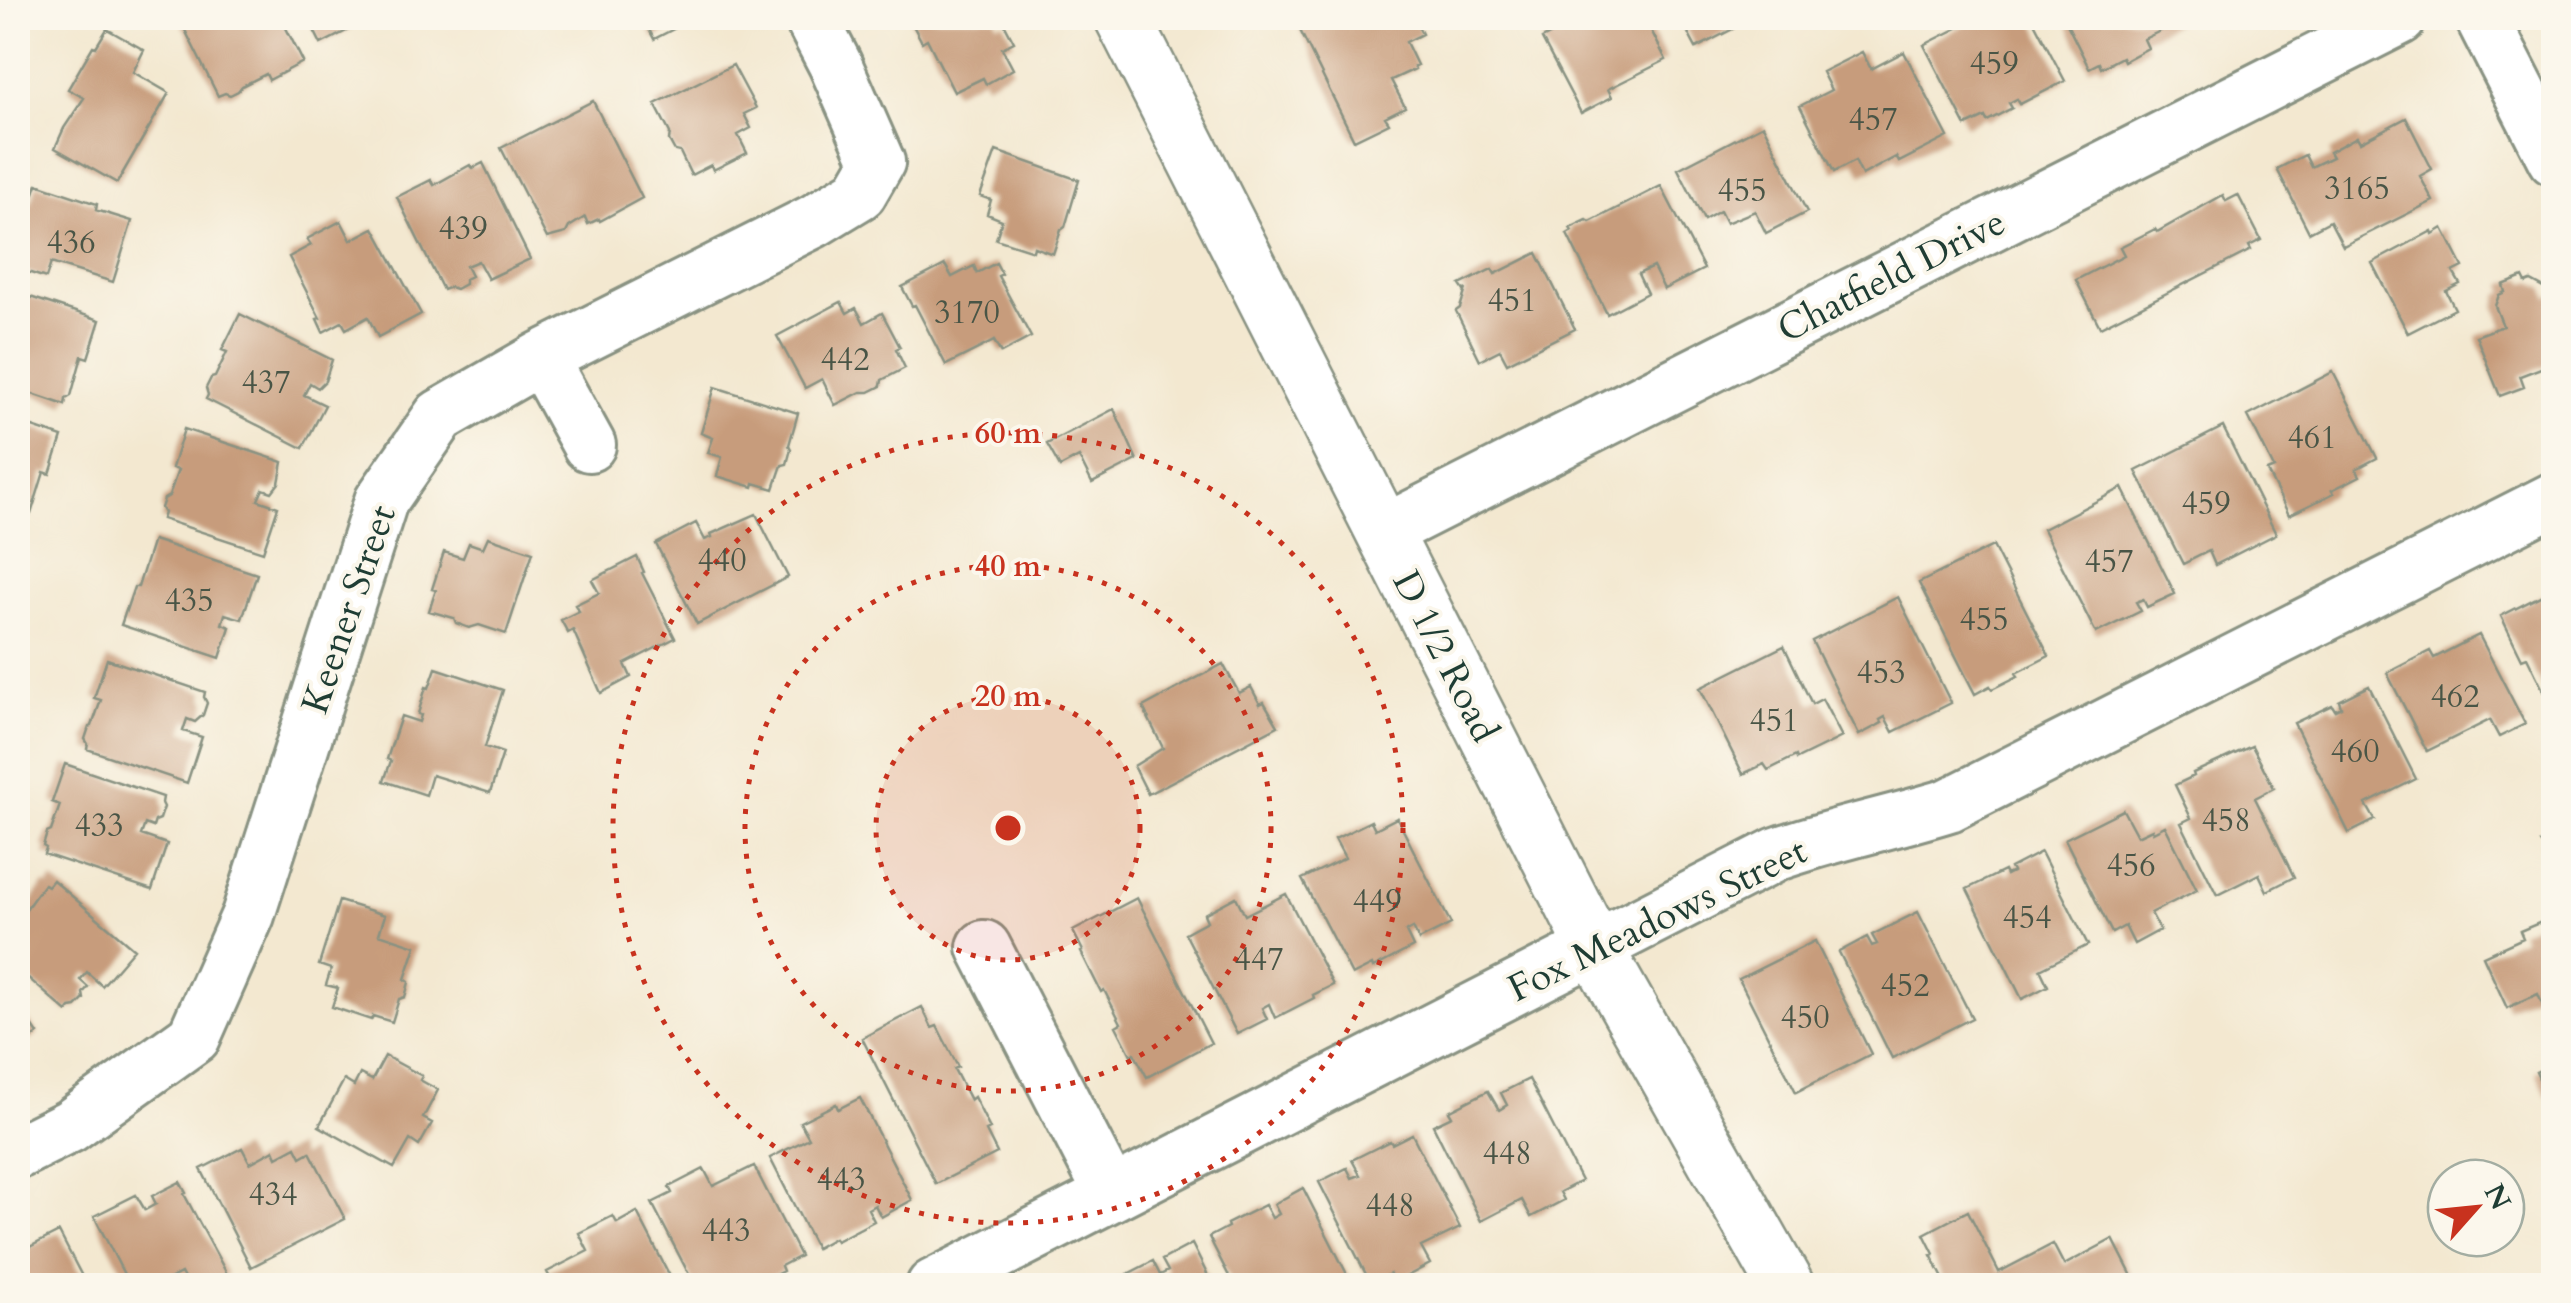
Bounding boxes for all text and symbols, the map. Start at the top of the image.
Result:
house number: 459 [1969,42,2019,86]
house number: 457 [1848,98,1898,142]
house number: 3165 [2324,167,2390,211]
house number: 455 [1717,169,1767,213]
street label: Chatfield Drive [1769,196,2014,356]
house number: 439 [438,207,488,251]
house number: 436 [46,221,96,265]
house number: 451 [1487,279,1537,323]
house number: 3170 [934,291,1000,335]
house number: 442 [820,338,870,382]
house number: 437 [241,361,291,405]
text: 60 m [975,413,1042,454]
house number: 461 [2287,416,2337,460]
house number: 459 [2181,482,2231,526]
street label: Keener Street [289,498,409,720]
house number: 440 [697,539,747,583]
house number: 457 [2084,540,2134,584]
text: 40 m [975,546,1042,587]
street label: D 1/2 Road [1380,562,1511,751]
house number: 435 [164,579,214,623]
house number: 455 [1959,598,2009,642]
house number: 453 [1856,651,1906,695]
house number: 462 [2430,675,2480,719]
text: 20 m [975,676,1042,717]
house number: 451 [1749,699,1799,743]
house number: 460 [2330,730,2380,774]
house number: 458 [2201,799,2251,843]
house number: 433 [74,804,124,848]
centre of rings [990,810,1026,846]
street label: Fox Meadows Street [1499,825,1815,1015]
house number: 456 [2106,844,2156,888]
house number: 449 [1352,880,1402,924]
house number: 454 [2002,896,2052,940]
house number: 447 [1234,938,1284,982]
house number: 452 [1880,964,1930,1008]
house number: 450 [1780,996,1830,1040]
house number: 448 [1482,1132,1532,1176]
house number: 443 [816,1158,866,1202]
north arrow [2426,1158,2526,1258]
house number: 434 [248,1173,298,1217]
text: N [2475,1178,2520,1217]
house number: 448 [1365,1184,1415,1228]
house number: 443 [701,1209,751,1253]

